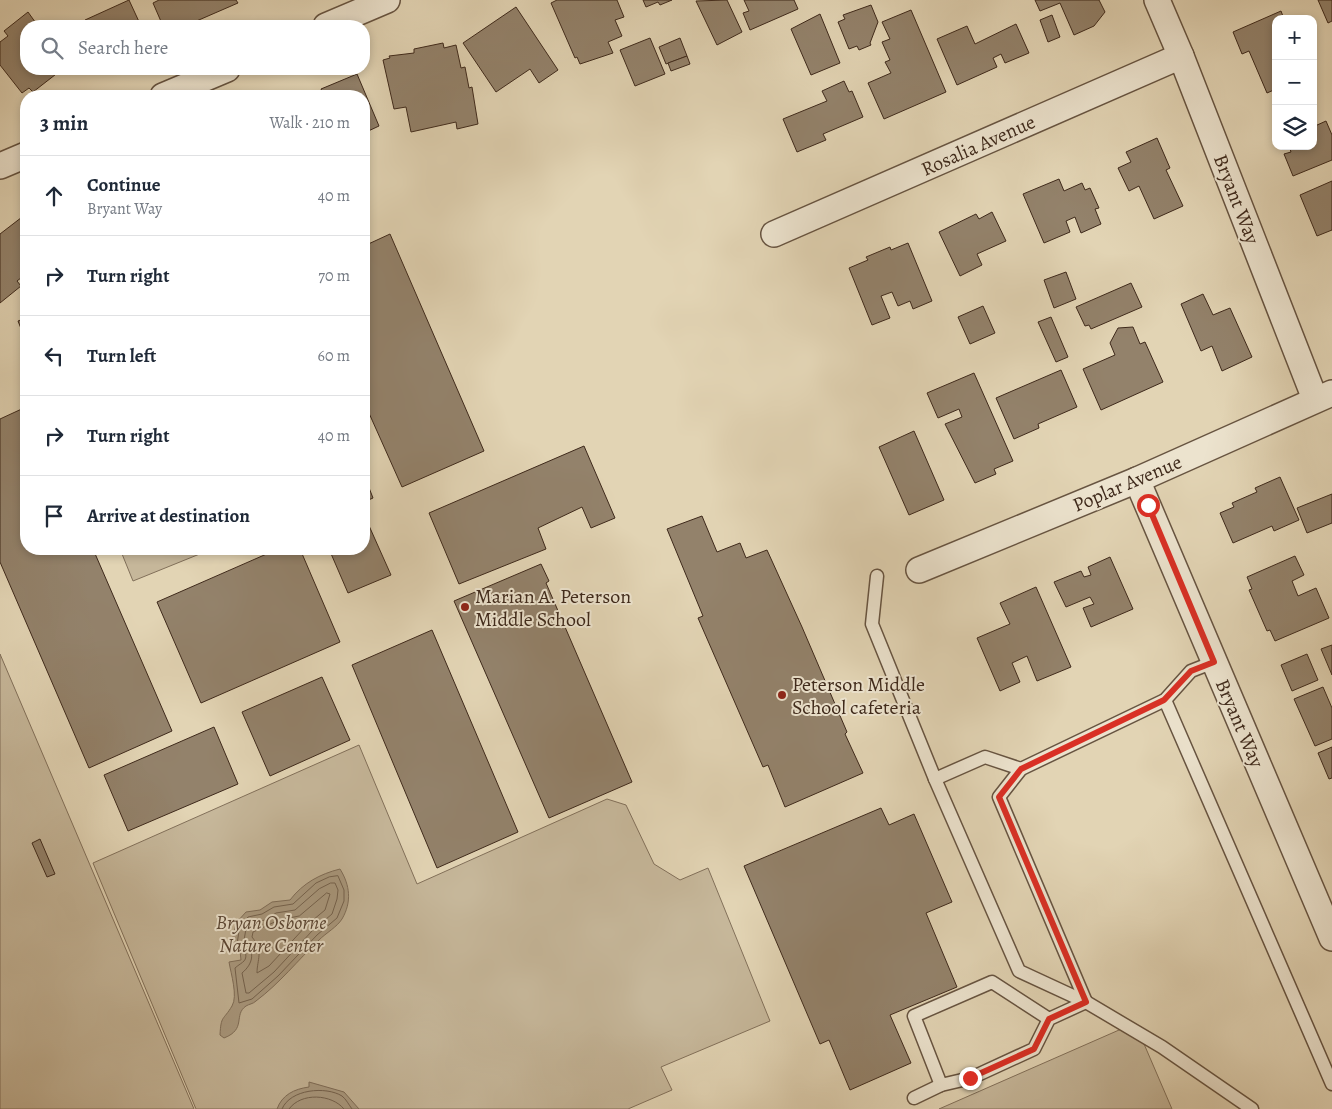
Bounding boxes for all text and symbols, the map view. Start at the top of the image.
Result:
map controls [1272,15,1317,150]
button: + [1272,15,1317,60]
search box [20,20,370,75]
icon: search [38,34,66,62]
text: Search here [78,35,168,61]
button: − [1272,60,1317,105]
button: layers [1272,105,1317,150]
street label: Rosalia Avenue [917,108,1040,183]
text: 3 min [40,109,88,137]
text: Walk · 210 m [269,112,350,134]
street label: Bryant Way [1207,150,1266,249]
text: Continue [87,172,161,198]
icon: ahead [40,182,68,210]
text: 40 m [318,185,350,207]
text: Bryant Way [87,198,162,220]
icon: right [40,262,68,290]
text: Turn right [87,263,169,289]
text: 70 m [318,265,350,287]
icon: left [40,342,68,370]
text: Turn left [87,343,156,369]
text: 60 m [318,345,350,367]
icon: right [40,422,68,450]
text: Turn right [87,423,169,449]
text: 40 m [318,425,350,447]
street label: Poplar Avenue [1069,448,1186,519]
route start [1137,494,1160,517]
icon: arrive [40,502,68,530]
text: Arrive at destination [87,503,250,529]
place label: Marian A. Peterson Middle School [475,583,631,633]
marker: Marian A. Peterson Middle School [459,601,471,613]
place label: Peterson Middle School cafeteria [792,671,925,721]
street label: Bryant Way [1209,675,1271,773]
marker: Peterson Middle School cafeteria [776,689,788,701]
park label: Bryan Osborne Nature Center [216,909,326,959]
route end [959,1067,982,1090]

